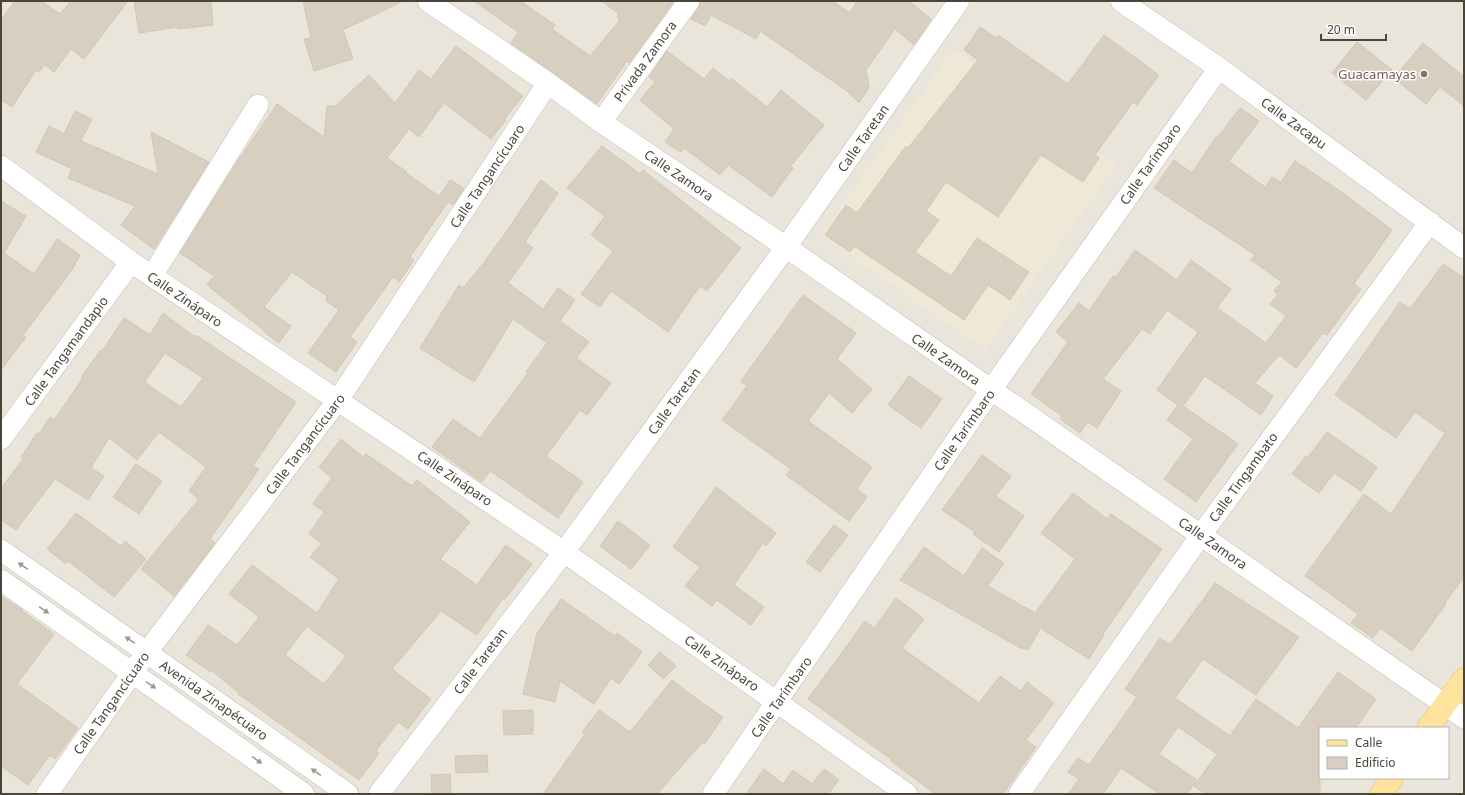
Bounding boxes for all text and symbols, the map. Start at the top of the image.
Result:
scale bar [1321,16,1386,42]
street label: Privada Zamora [609,17,681,105]
text: 20 m [1327,21,1355,38]
place label: Guacamayas [1338,65,1416,83]
marker: Guacamayas [1419,69,1429,79]
street label: Calle Zacapu [1257,93,1331,153]
street label: Calle Taretan [833,101,893,175]
street label: Calle Tangancícuaro [445,120,529,232]
street label: Calle Tarímbaro [1115,120,1185,208]
street label: Calle Zamora [641,145,717,205]
street label: Calle Zináparo [144,267,226,331]
street label: Calle Tangamandapio [20,292,112,410]
street label: Calle Zamora [908,329,984,389]
street label: Calle Taretan [644,364,704,438]
street label: Calle Tarímbaro [929,386,999,474]
street label: Calle Tangancícuaro [261,390,349,498]
street label: Calle Tingambato [1204,428,1282,526]
street label: Calle Zináparo [414,446,496,510]
street label: Calle Zamora [1175,513,1251,573]
one-way arrow [18,562,29,570]
one-way arrow [39,606,50,614]
street label: Calle Taretan [449,624,511,698]
street label: Calle Zináparo [681,631,763,695]
one-way arrow [124,636,135,645]
street label: Calle Tangancícuaro [69,648,153,758]
street label: Calle Tarímbaro [746,653,816,741]
street label: Avenida Zinapécuaro [156,656,272,744]
one-way arrow [145,681,156,689]
legend [1319,727,1449,779]
text: Calle [1355,734,1383,751]
text: Edificio [1355,754,1396,771]
one-way arrow [251,756,262,765]
one-way arrow [311,768,322,776]

